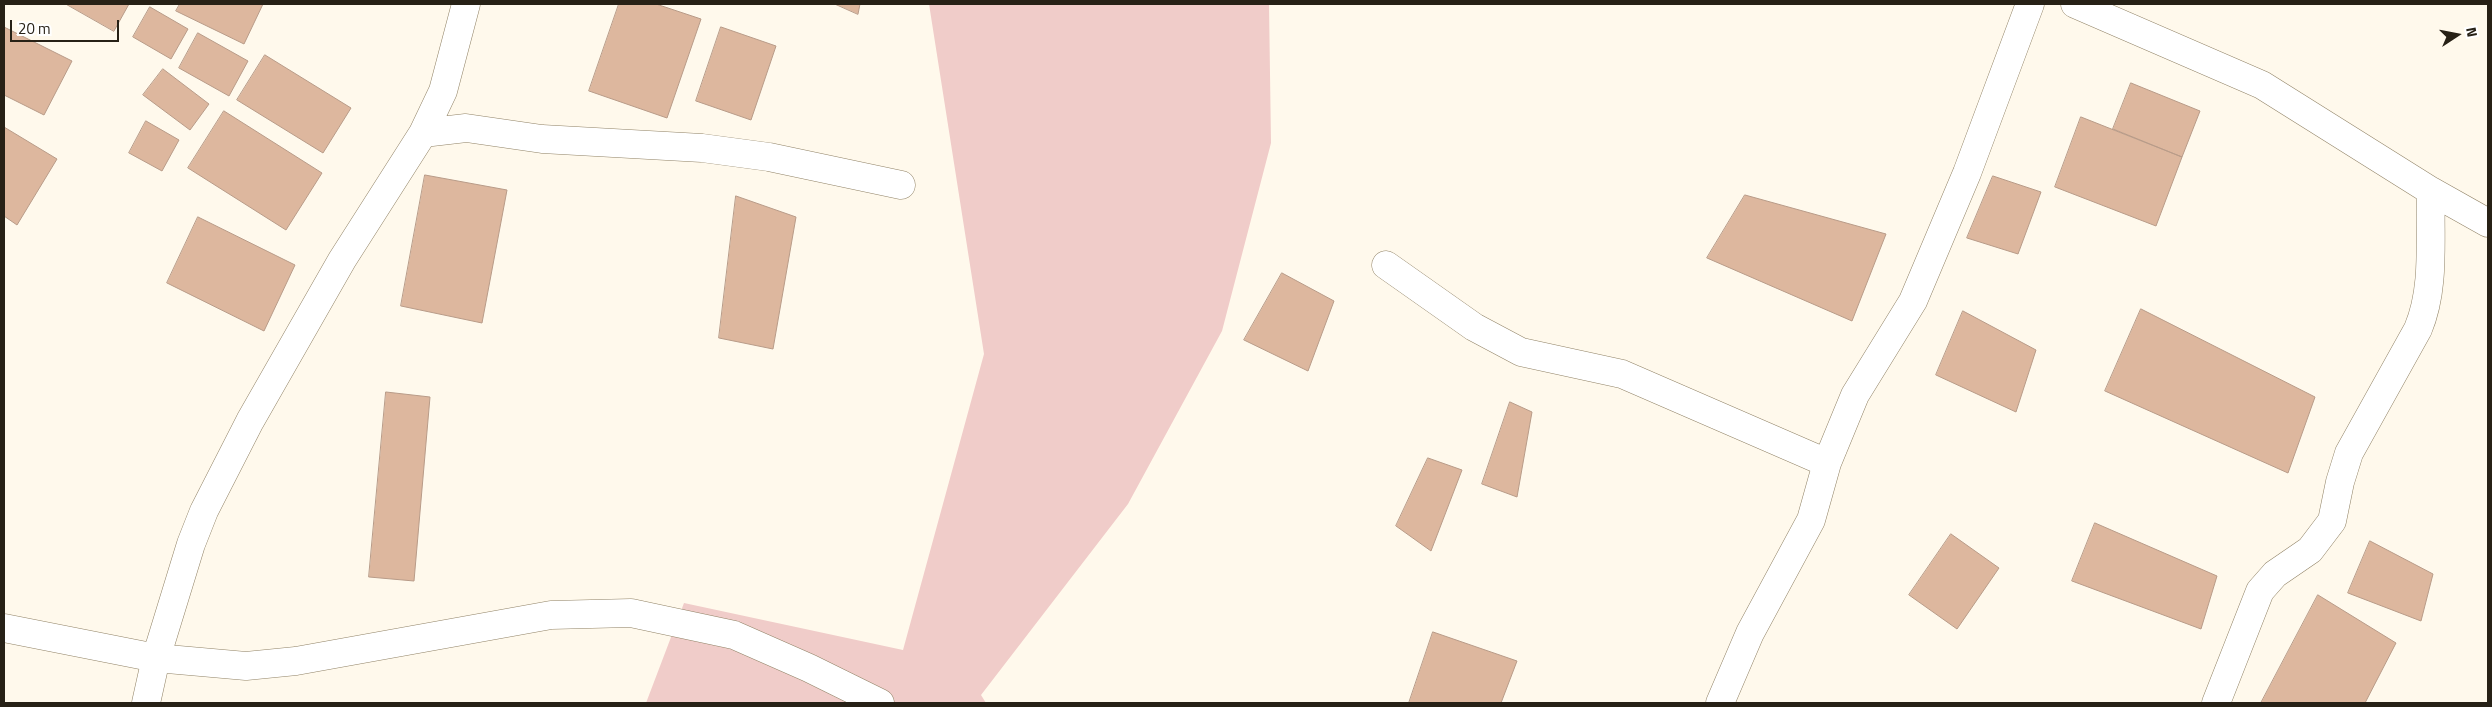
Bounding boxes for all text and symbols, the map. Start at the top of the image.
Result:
scale bar [12,10,121,42]
north arrow [2432,10,2482,60]
text: 20 m [18,17,51,40]
text: N [2461,25,2483,39]

